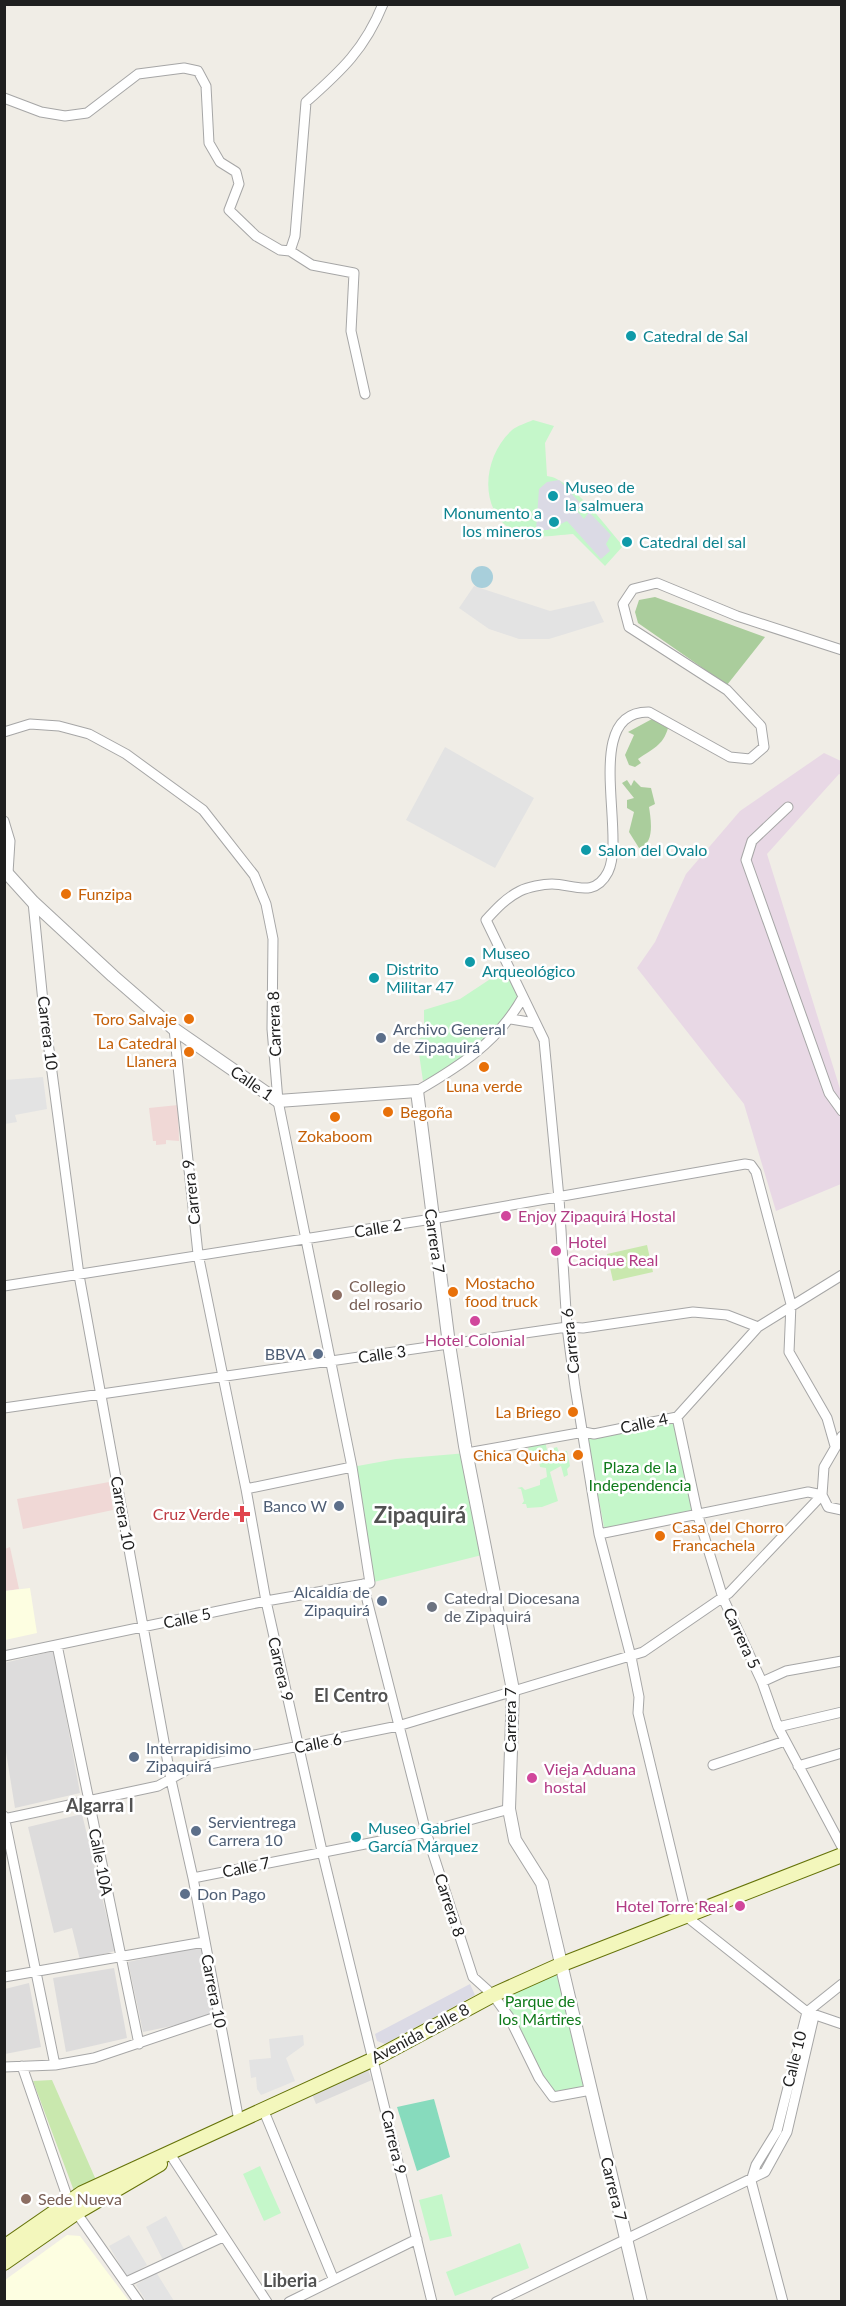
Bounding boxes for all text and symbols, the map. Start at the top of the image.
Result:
place label: Catedral de Sal [643,326,748,345]
marker: Catedral de Sal [624,329,638,343]
place label: Museo de la salmuera [565,477,644,514]
marker: Museo de la salmuera [546,489,560,503]
place label: Monumento a los mineros [443,503,542,540]
marker: Monumento a los mineros [547,515,561,529]
place label: Catedral del sal [639,532,746,551]
marker: Catedral del sal [620,535,634,549]
place label: Salon del Ovalo [598,840,707,859]
marker: Salon del Ovalo [579,843,593,857]
place label: Funzipa [78,884,132,903]
marker: Funzipa [59,887,73,901]
place label: Museo Arqueológico [482,943,575,980]
marker: Museo Arqueológico [463,955,477,969]
place label: Distrito Militar 47 [386,959,454,996]
marker: Distrito Militar 47 [367,971,381,985]
street label: Carrera 8 [263,991,284,1057]
street label: Carrera 10 [35,995,62,1071]
place label: Toro Salvaje [93,1009,177,1028]
marker: Toro Salvaje [182,1012,196,1026]
place label: Archivo General de Zipaquirá [393,1019,506,1056]
marker: Archivo General de Zipaquirá [374,1031,388,1045]
place label: La Catedral Llanera [98,1033,177,1070]
marker: La Catedral Llanera [182,1045,196,1059]
marker: Luna verde [477,1060,491,1074]
street label: Calle 1 [227,1061,277,1104]
place label: Luna verde [446,1076,522,1095]
place label: Begoña [400,1102,453,1121]
marker: Begoña [381,1105,395,1119]
marker: Zokaboom [328,1110,342,1124]
place label: Zokaboom [298,1126,372,1145]
street label: Carrera 9 [178,1159,203,1226]
place label: Enjoy Zipaquirá Hostal [518,1206,676,1225]
street label: Carrera 7 [422,1207,449,1275]
marker: Enjoy Zipaquirá Hostal [499,1209,513,1223]
street label: Calle 2 [353,1214,403,1241]
place label: Hotel Cacique Real [568,1232,658,1269]
marker: Hotel Cacique Real [549,1244,563,1258]
place label: Mostacho food truck [465,1273,539,1310]
place label: Collegio del rosario [349,1276,422,1313]
marker: Mostacho food truck [446,1285,460,1299]
marker: Collegio del rosario [330,1288,344,1302]
street label: Carrera 6 [557,1308,582,1375]
marker: Hotel Colonial [468,1314,482,1328]
place label: Hotel Colonial [425,1330,525,1349]
street label: Calle 3 [357,1341,407,1366]
place label: BBVA [265,1344,306,1363]
marker: BBVA [311,1347,325,1361]
place label: La Briego [495,1402,561,1421]
marker: La Briego [566,1405,580,1419]
street label: Calle 4 [618,1408,669,1437]
place label: Chica Quicha [473,1445,566,1464]
marker: Chica Quicha [571,1448,585,1462]
park label: Plaza de la Independencia [589,1457,691,1494]
street label: Carrera 10 [108,1474,139,1551]
place label: Banco W [263,1496,327,1515]
marker: Banco W [332,1499,346,1513]
district label: Zipaquirá [374,1501,466,1528]
place label: Cruz Verde [153,1504,230,1523]
marker: Cruz Verde [235,1507,249,1521]
place label: Casa del Chorro Francachela [672,1517,784,1554]
marker: Casa del Chorro Francachela [653,1529,667,1543]
place label: Alcaldía de Zipaquirá [294,1582,370,1619]
place label: Catedral Diocesana de Zipaquirá [444,1588,580,1625]
marker: Alcaldía de Zipaquirá [375,1594,389,1608]
marker: Catedral Diocesana de Zipaquirá [425,1600,439,1614]
street label: Calle 5 [161,1603,212,1632]
street label: Carrera 5 [720,1604,765,1671]
street label: Carrera 9 [265,1635,298,1703]
district label: El Centro [314,1684,388,1706]
street label: Carrera 7 [500,1687,519,1753]
street label: Calle 6 [293,1729,343,1756]
place label: Interrapidisimo Zipaquirá [146,1738,251,1775]
marker: Interrapidisimo Zipaquirá [127,1750,141,1764]
place label: Vieja Aduana hostal [544,1759,636,1796]
marker: Vieja Aduana hostal [525,1771,539,1785]
district label: Algarra I [65,1794,134,1816]
place label: Servientrega Carrera 10 [208,1812,296,1849]
place label: Museo Gabriel García Márquez [368,1818,478,1855]
marker: Servientrega Carrera 10 [189,1824,203,1838]
street label: Calle 10A [86,1827,117,1897]
marker: Museo Gabriel García Márquez [349,1830,363,1844]
street label: Calle 7 [220,1852,271,1881]
street label: Carrera 8 [431,1871,470,1939]
place label: Don Pago [197,1884,266,1903]
marker: Don Pago [178,1887,192,1901]
place label: Hotel Torre Real [615,1896,728,1915]
marker: Hotel Torre Real [733,1899,747,1913]
street label: Carrera 10 [198,1952,231,2029]
park label: Parque de los Mártires [499,1991,582,2028]
street label: Avenida Calle 8 [367,1999,472,2066]
street label: Calle 10 [777,2029,810,2089]
street label: Carrera 9 [378,2108,411,2176]
street label: Carrera 7 [597,2155,632,2223]
place label: Sede Nueva [38,2189,122,2208]
marker: Sede Nueva [19,2192,33,2206]
district label: Liberia [263,2269,317,2291]

